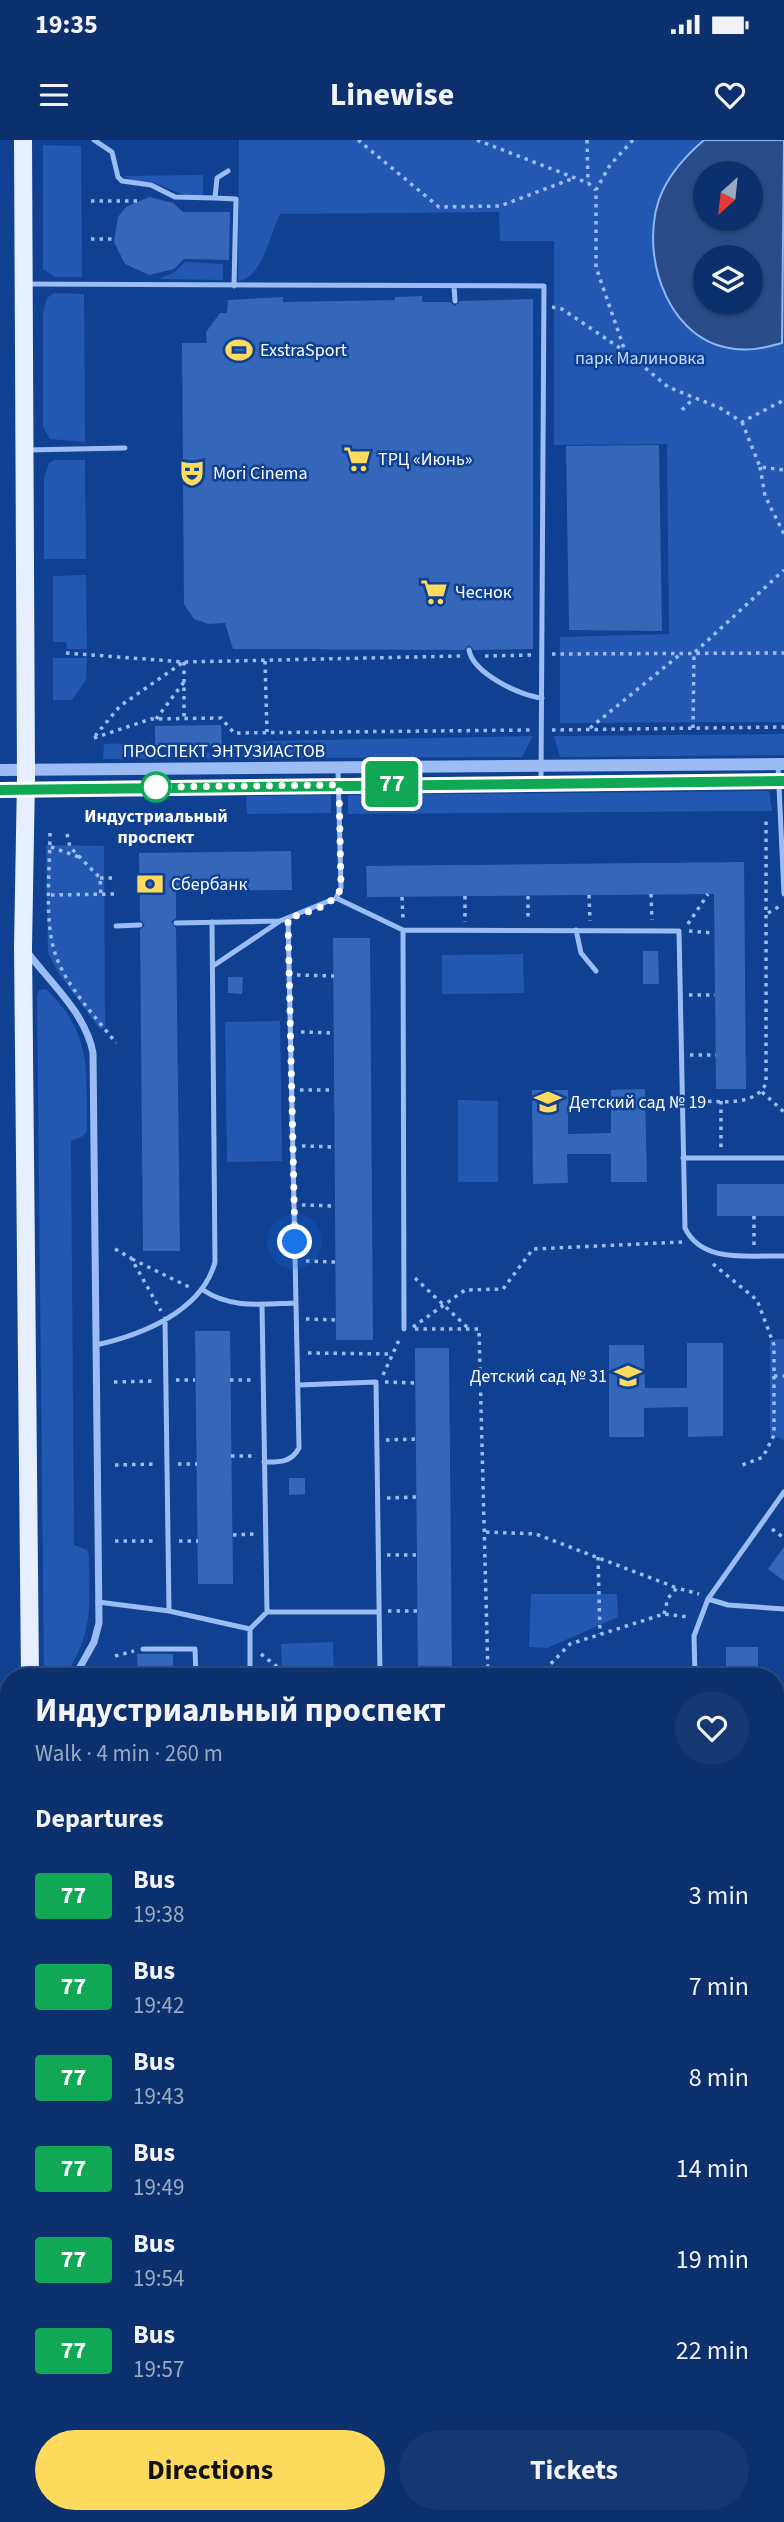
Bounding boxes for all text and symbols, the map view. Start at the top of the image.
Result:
text: 19:35 [35,6,98,43]
text: Linewise [330,72,454,118]
icon: menu [35,76,73,114]
icon: heart [711,76,749,114]
north arrow [693,161,763,231]
map controls [693,161,763,315]
button: layers [693,245,763,315]
sports icon: ExstraSport [224,335,254,365]
place label: ExstraSport [260,338,347,363]
park label: парк Малиновка [575,346,705,371]
supermarket icon: ТРЦ «Июнь» [342,444,372,474]
place label: ТРЦ «Июнь» [378,447,473,472]
theatre icon: Mori Cinema [177,458,207,488]
place label: Mori Cinema [213,461,308,486]
supermarket icon: Чеснок [419,577,449,607]
place label: Чеснок [455,580,512,605]
street label: ПРОСПЕКТ ЭНТУЗИАСТОВ [123,739,325,764]
line badge: 77 [360,761,424,807]
text: 77 [379,766,405,801]
marker: Индустриальный проспект [141,772,171,802]
place label: Индустриальный проспект [84,804,228,850]
bank icon: Сбербанк [135,869,165,899]
place label: Сбербанк [171,872,247,897]
school or university icon: Детский сад № 19 [533,1087,563,1117]
place label: Детский сад № 19 [569,1090,706,1115]
your location [277,1224,312,1259]
school or university icon: Детский сад № 31 [613,1361,643,1391]
place label: Детский сад № 31 [470,1364,607,1389]
text: Индустриальный проспект [35,1687,446,1734]
button: heart [675,1691,749,1765]
text: Walk · 4 min · 260 m [35,1737,223,1770]
text: Departures [35,1800,163,1837]
text: Bus [133,1861,175,1898]
text: 3 min [689,1877,749,1914]
text: 77 [61,1878,86,1913]
text: 19:38 [133,1898,184,1931]
text: Bus [133,1952,175,1989]
text: 7 min [689,1968,749,2005]
text: 77 [61,1969,86,2004]
text: 19:42 [133,1989,184,2022]
text: Bus [133,2043,175,2080]
text: 8 min [689,2059,749,2096]
text: 77 [61,2060,86,2095]
text: 19:43 [133,2080,184,2113]
text: Bus [133,2134,175,2171]
text: 14 min [676,2150,749,2187]
text: 77 [61,2151,86,2186]
text: 19:49 [133,2171,184,2204]
text: Bus [133,2225,175,2262]
text: 19 min [676,2241,749,2278]
text: 77 [61,2242,86,2277]
text: 19:54 [133,2262,184,2295]
text: Bus [133,2316,175,2353]
text: 22 min [676,2332,749,2369]
text: 77 [61,2333,86,2368]
text: 19:57 [133,2353,184,2386]
button: Directions [35,2430,385,2510]
button: Tickets [399,2430,749,2510]

